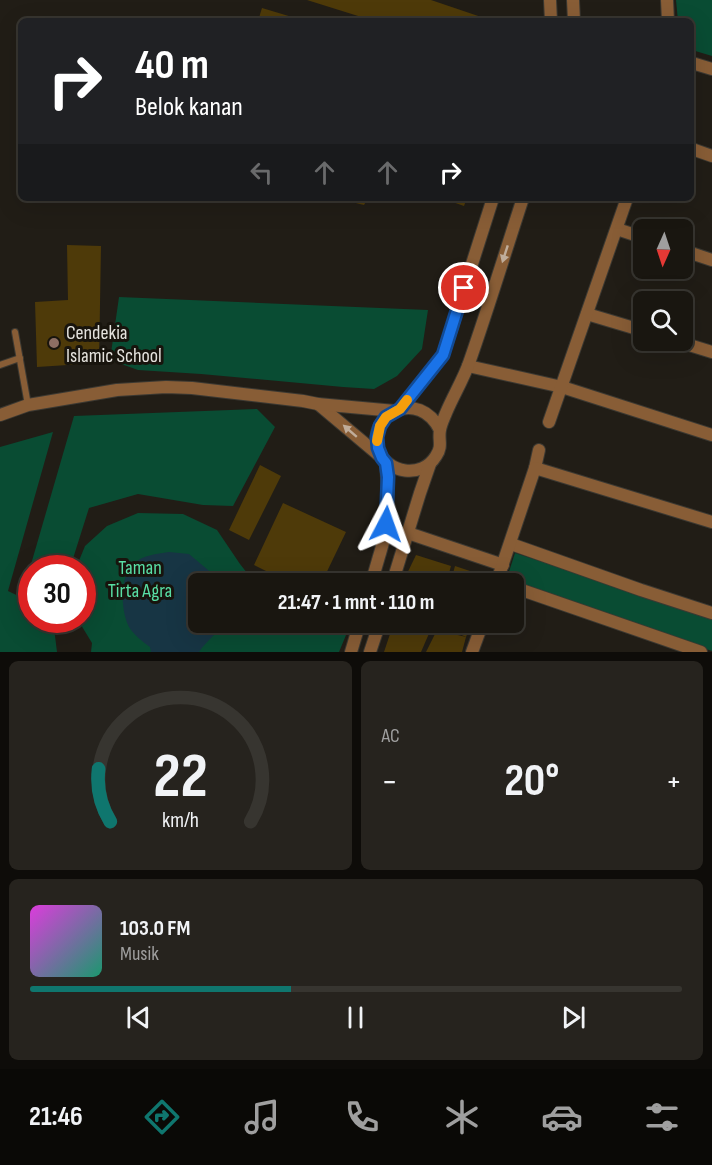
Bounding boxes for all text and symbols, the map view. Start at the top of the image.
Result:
text: 40 m [135,40,209,91]
icon: right [36,42,114,120]
text: Belok kanan [135,91,243,123]
icon: left [245,156,278,189]
icon: ahead [308,156,341,189]
icon: ahead [371,156,404,189]
icon: right [434,156,467,189]
north arrow [633,219,693,279]
map controls [633,219,693,351]
one-way arrow [500,245,509,263]
pin [438,262,489,313]
icon: arrive [447,271,480,304]
button: search [633,291,693,351]
place label: Cendekia Islamic School [66,321,162,368]
marker: Cendekia Islamic School [47,336,61,350]
one-way arrow [343,425,358,438]
position arrow [354,492,418,556]
speed limit sign: 30 [18,555,96,633]
park label: Taman Tirta Agra [108,556,172,603]
text: 21:47 · 1 mnt · 110 m [278,589,434,616]
text: AC [382,724,400,748]
text: 22 [153,740,208,815]
text: 20° [504,754,559,809]
text: − [382,762,398,802]
text: + [666,762,682,802]
text: km/h [162,809,199,834]
text: 103.0 FM [120,915,190,942]
text: Musik [120,942,159,966]
icon: previous [122,1001,155,1034]
icon: pause [339,1001,372,1034]
icon: next [557,1001,590,1034]
icon: directions [141,1096,183,1138]
icon: music [241,1096,283,1138]
icon: phone [341,1096,383,1138]
icon: climate [441,1096,483,1138]
icon: car [541,1096,583,1138]
icon: filters [641,1096,683,1138]
text: 21:46 [29,1101,83,1133]

